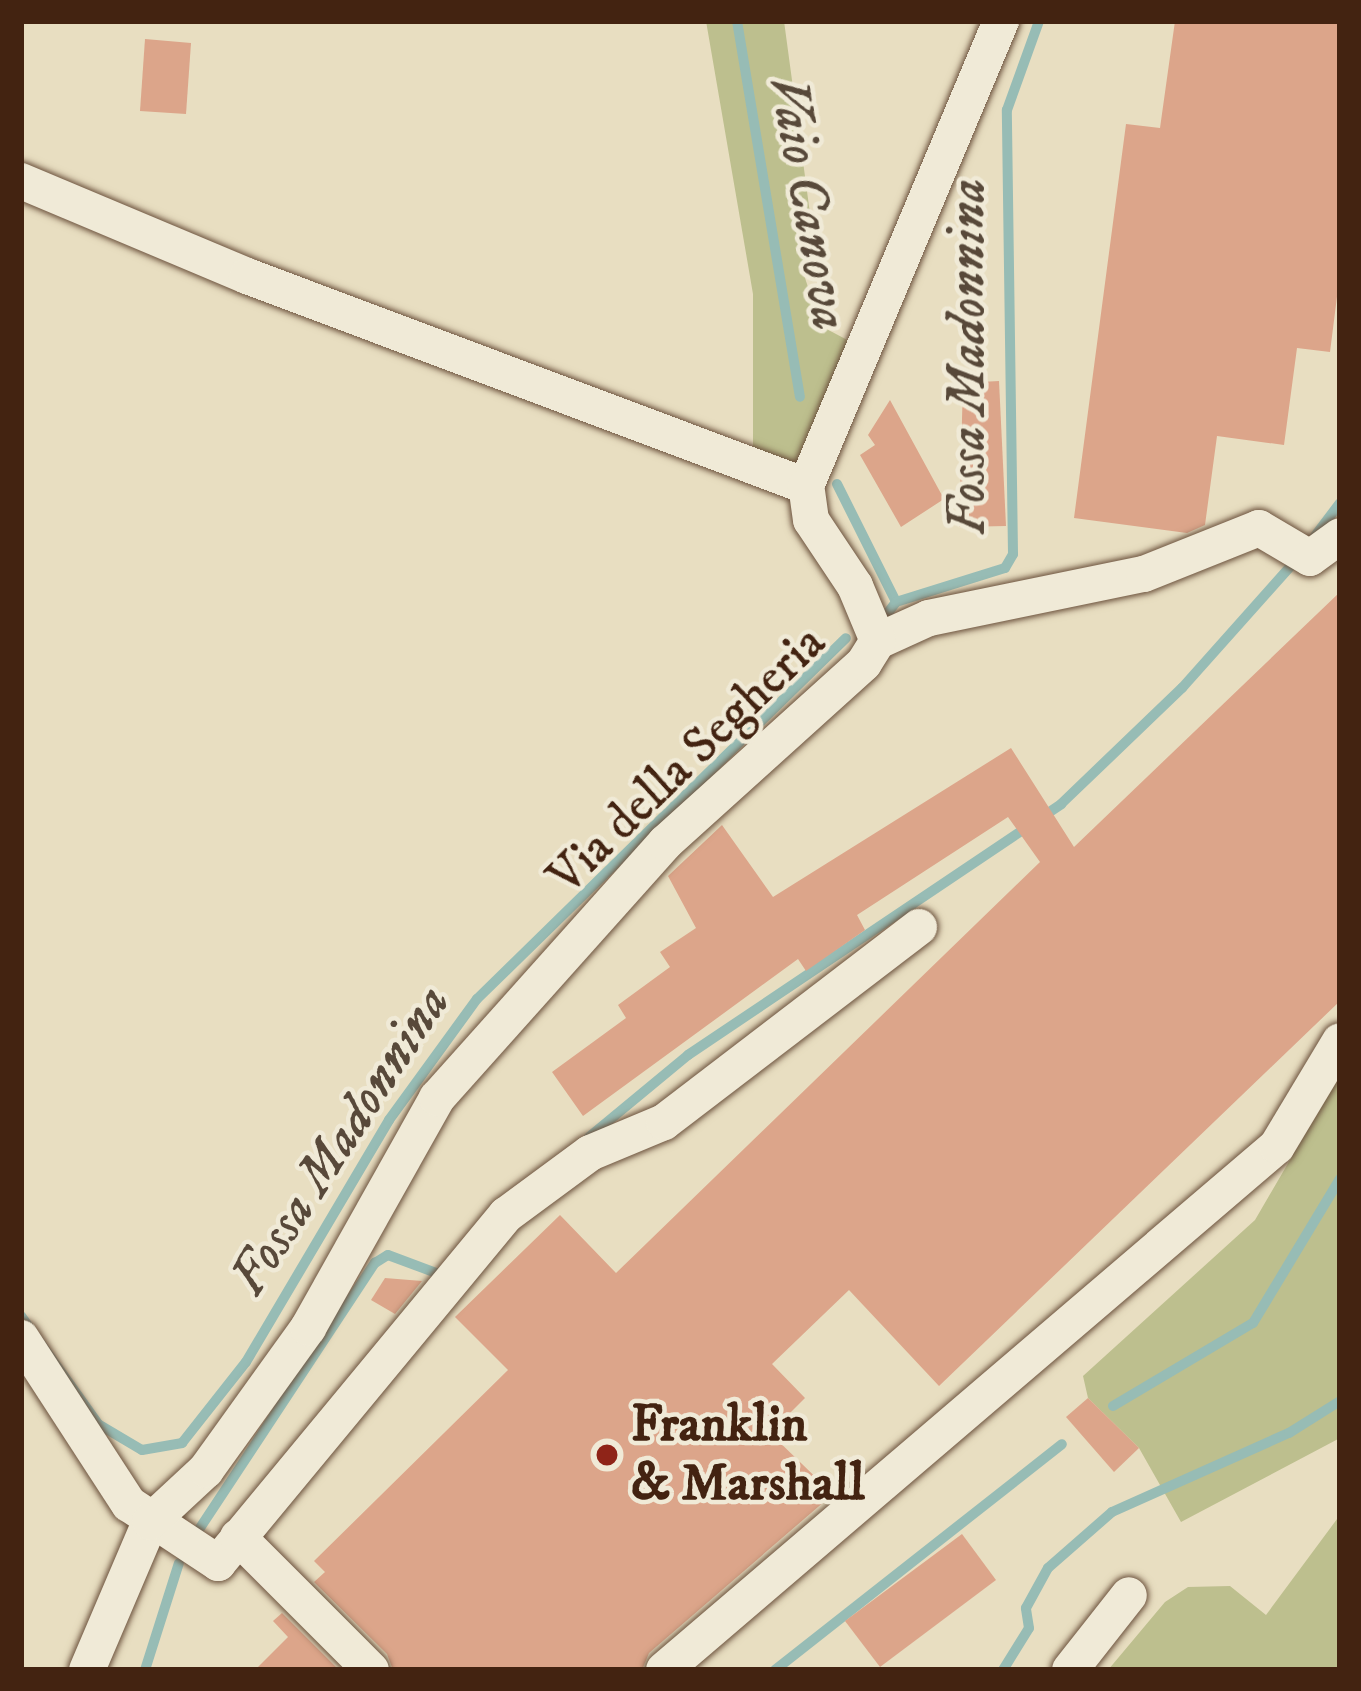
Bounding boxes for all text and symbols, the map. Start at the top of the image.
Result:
water label: Vaio Canova [753,71,861,335]
water label: Fossa Madonnina [937,179,1001,535]
street label: Via della Segheria [536,612,838,908]
water label: Fossa Madonnina [217,974,465,1308]
place label: Franklin & Marshall [631,1395,865,1515]
marker: Franklin & Marshall [594,1442,620,1468]

